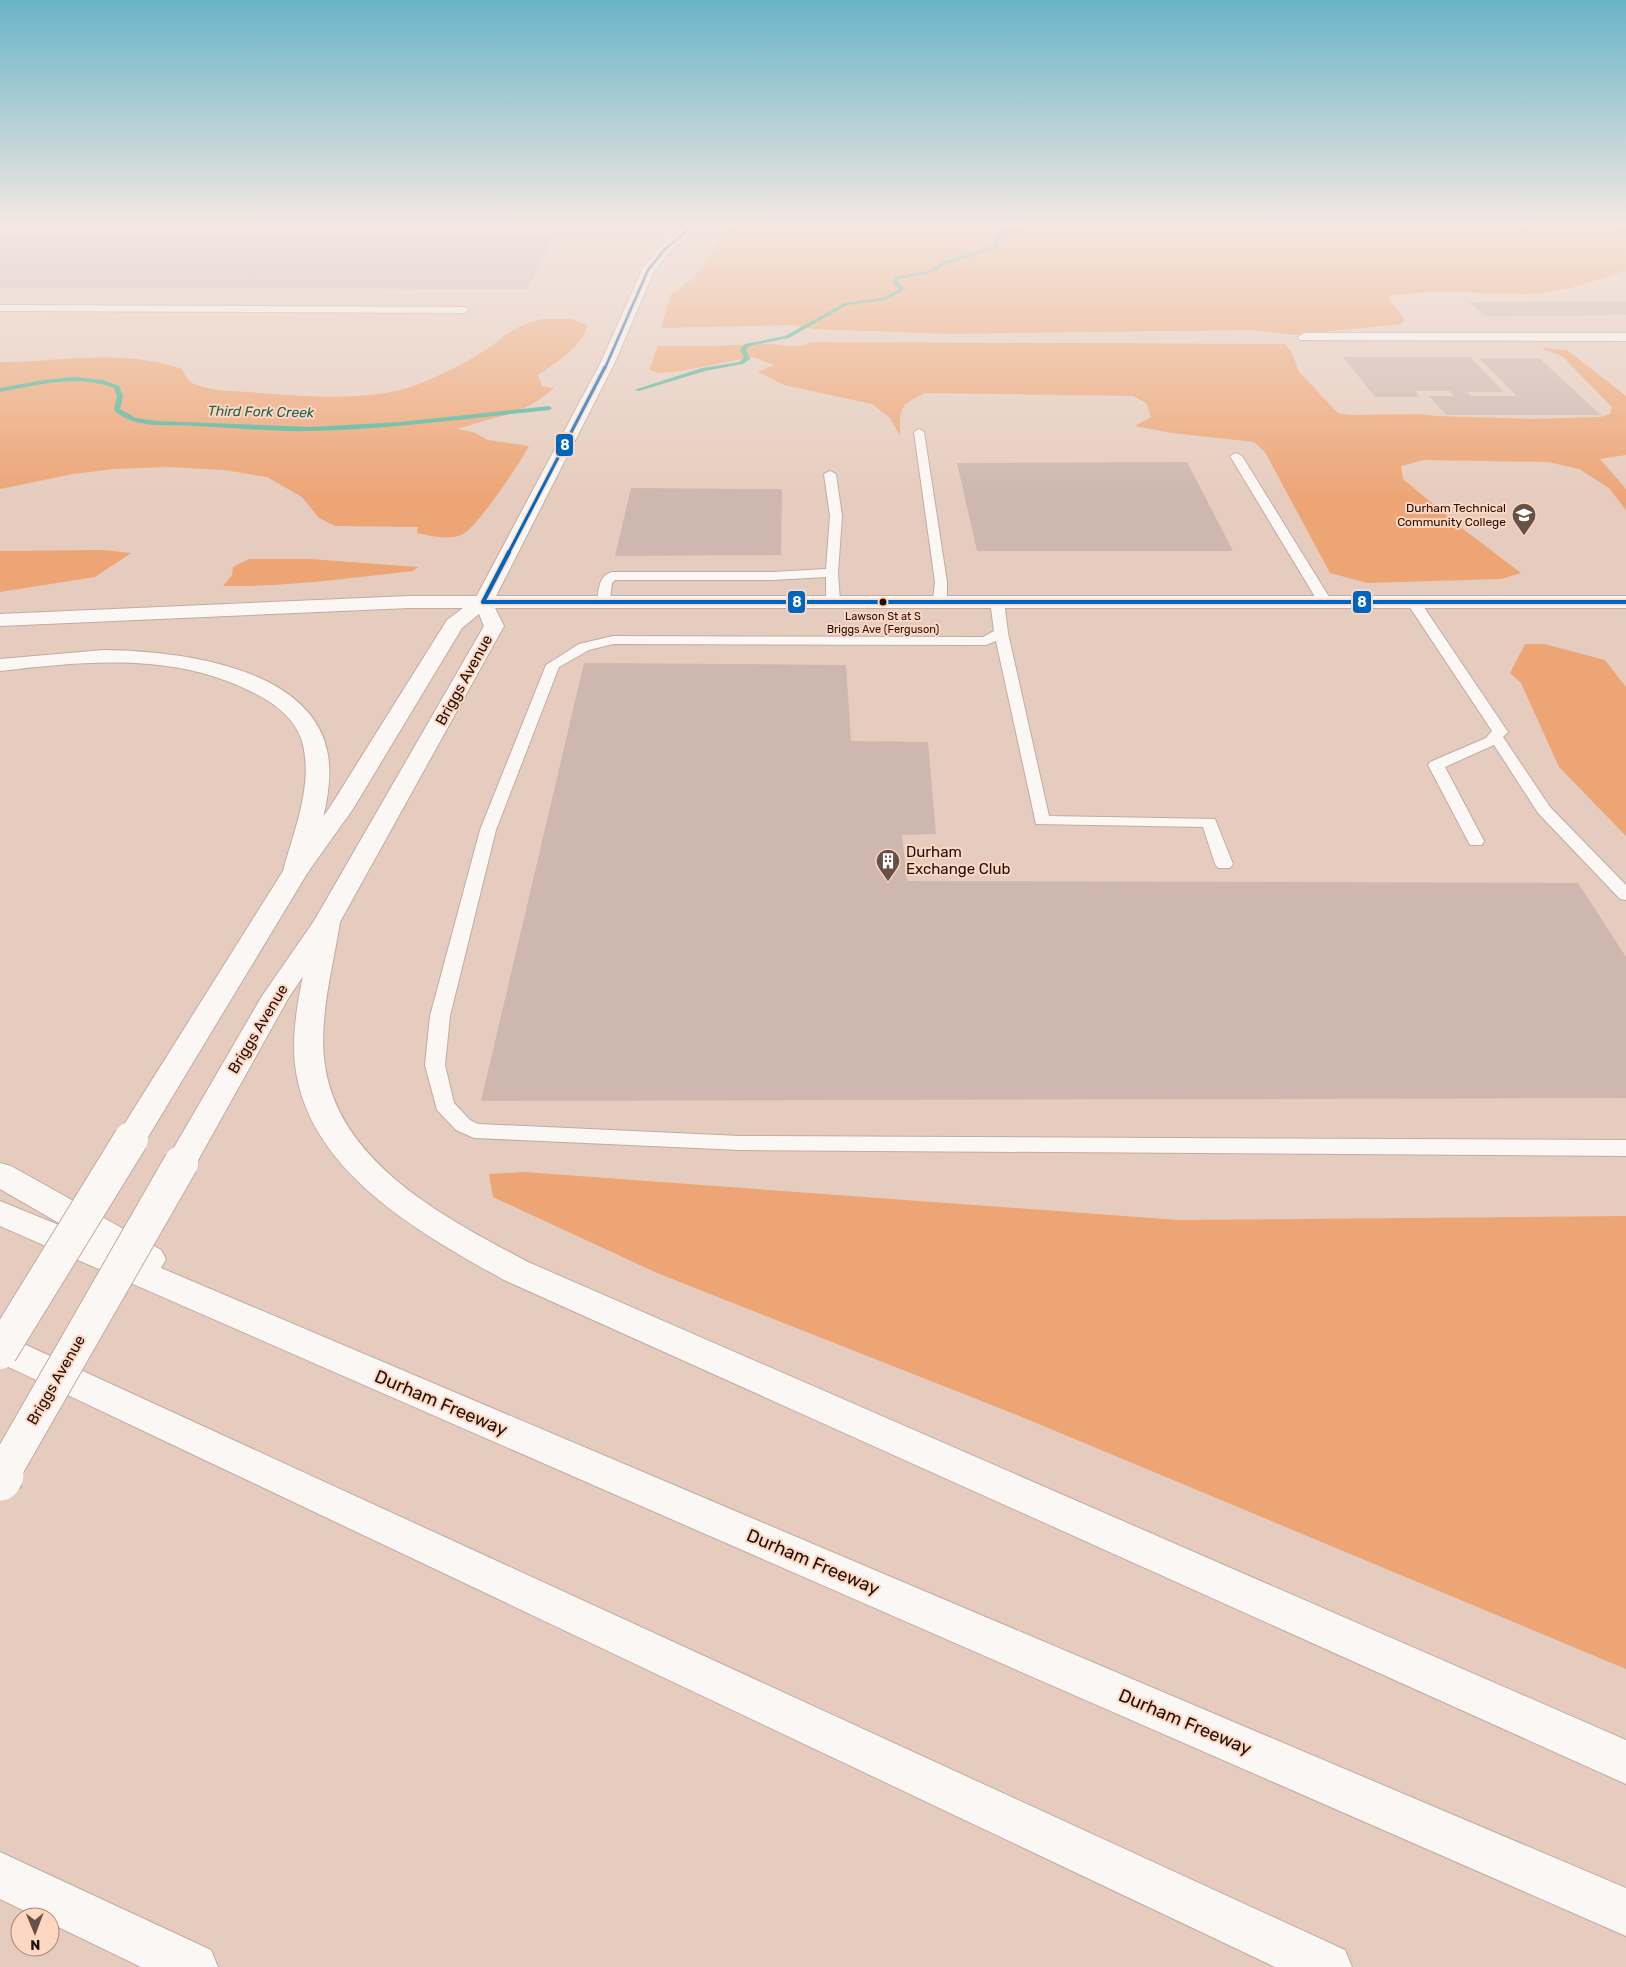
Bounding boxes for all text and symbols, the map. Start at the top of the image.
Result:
water label: Third Fork Creek [208,403,315,421]
line badge: 8 [555,433,574,457]
text: 8 [560,437,570,454]
place label: Durham Technical Community College [1397,501,1506,529]
school or university icon: Durham Technical Community College [1511,502,1537,536]
line badge: 8 [787,590,806,614]
line badge: 8 [1352,590,1372,614]
text: 8 [792,594,802,611]
text: 8 [1357,594,1367,611]
marker: Lawson St at S Briggs Ave (Ferguson) [878,597,888,607]
place label: Lawson St at S Briggs Ave (Ferguson) [827,610,940,636]
street label: Briggs Avenue [432,632,496,728]
place label: Durham Exchange Club [906,843,1010,878]
building icon: Durham Exchange Club [875,848,901,882]
street label: Briggs Avenue [224,981,292,1077]
street label: Briggs Avenue [23,1332,89,1428]
street label: Durham Freeway [371,1365,511,1441]
street label: Durham Freeway [743,1524,883,1600]
street label: Durham Freeway [1115,1684,1255,1760]
north arrow [10,1907,60,1957]
text: N [30,1936,40,1953]

